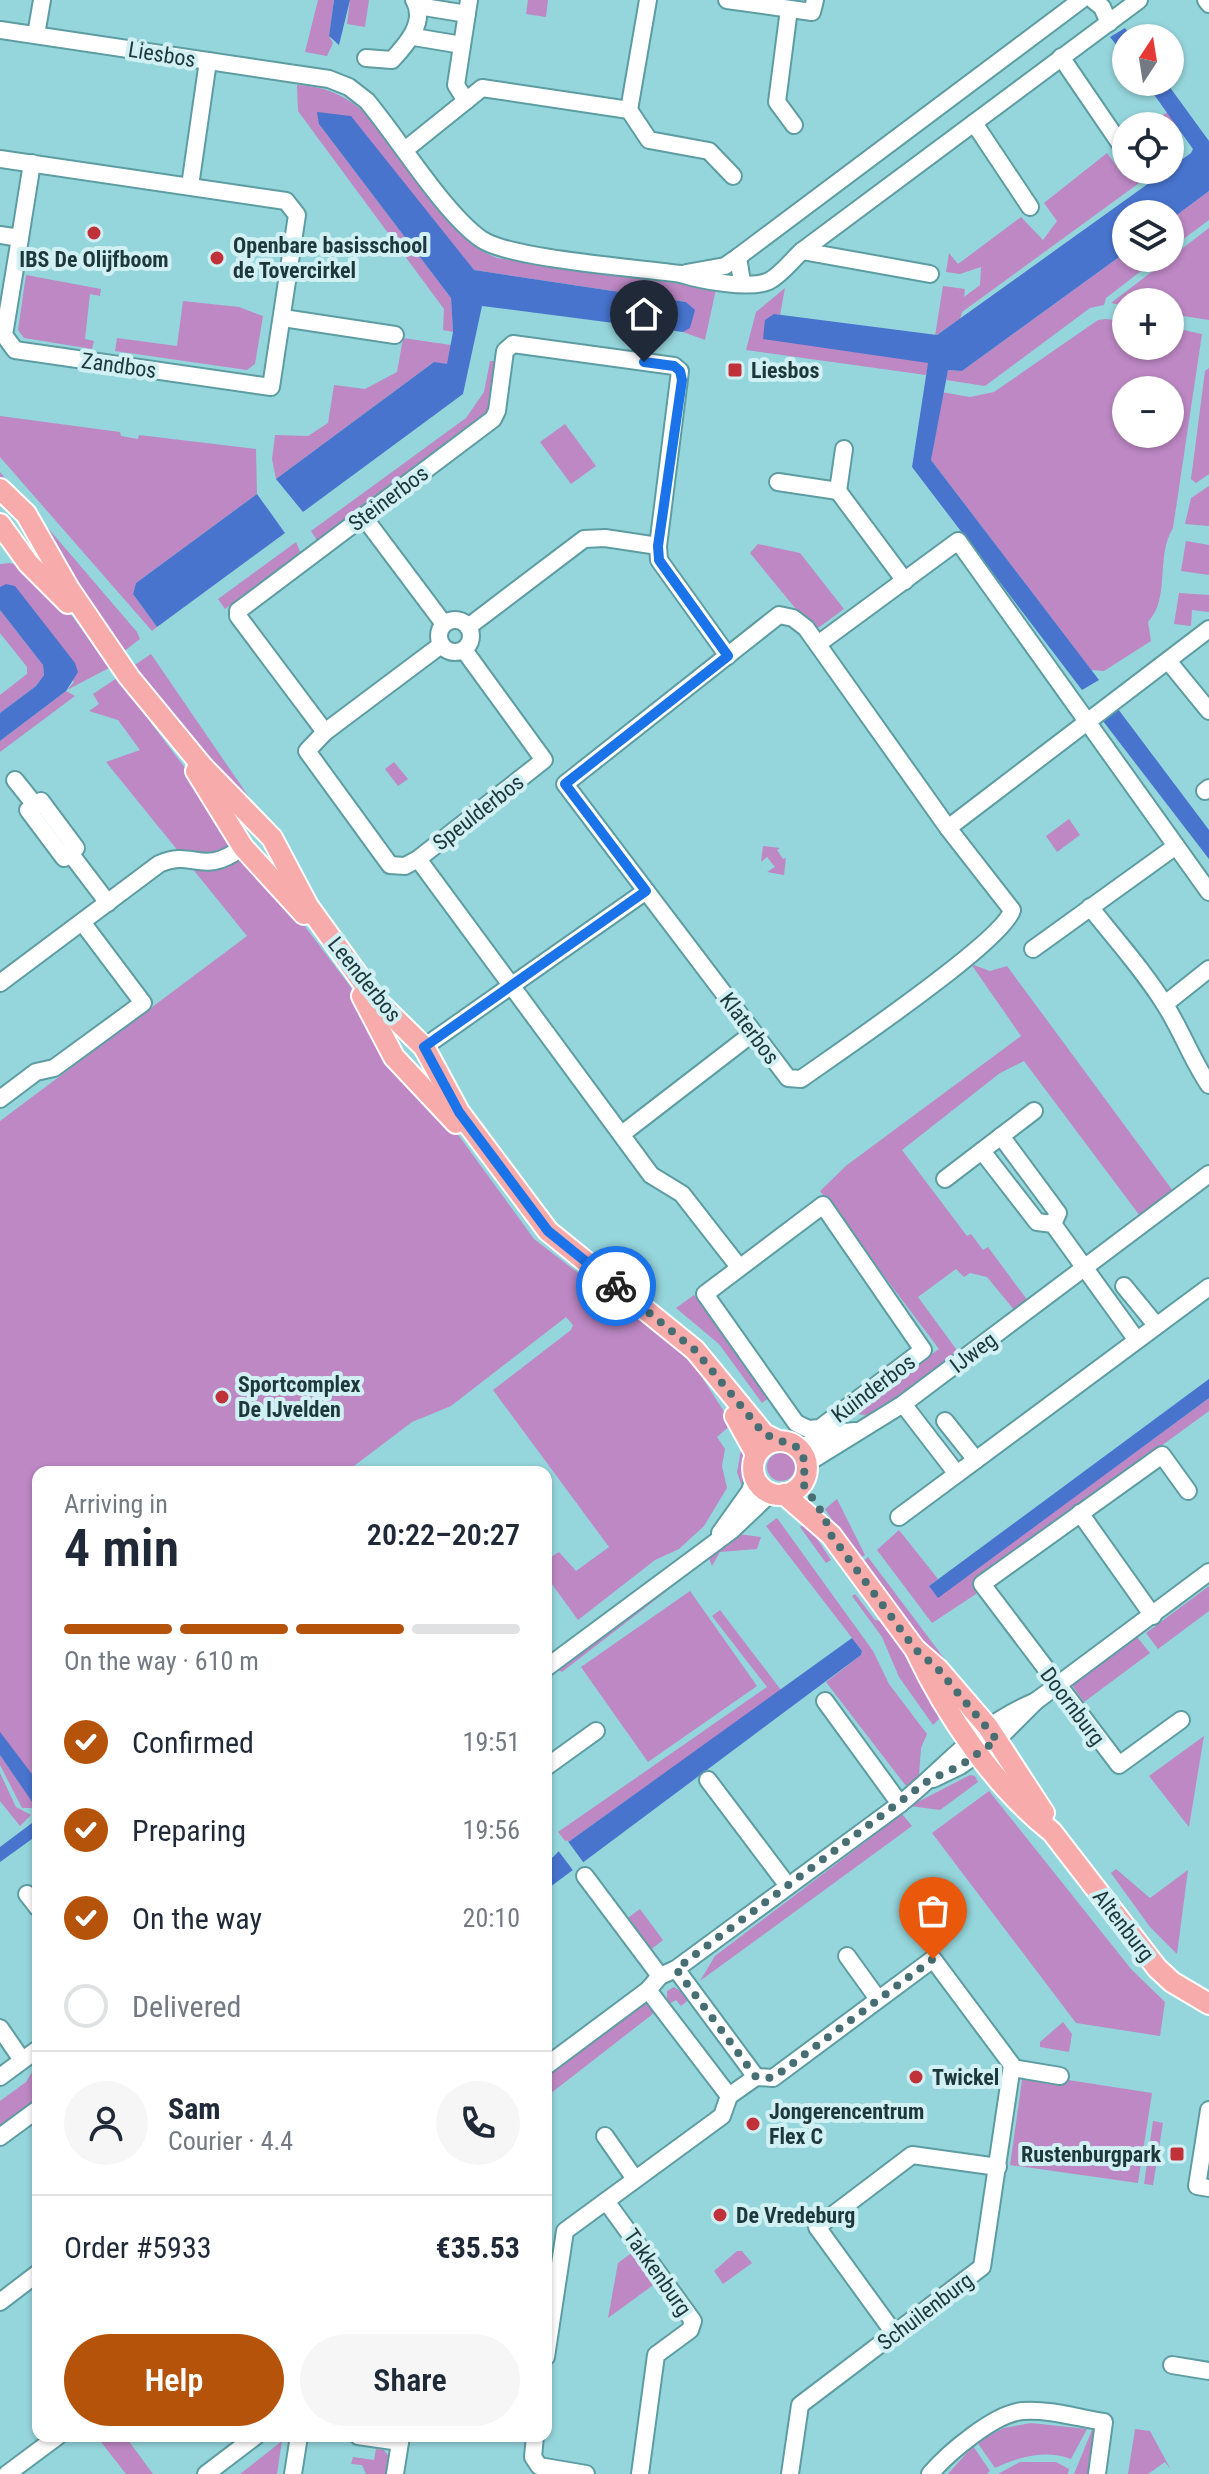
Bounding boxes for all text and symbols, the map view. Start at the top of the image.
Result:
north arrow [1112,24,1184,96]
map controls [1112,24,1184,448]
street label: Liesbos [126,37,197,72]
button: locate [1112,112,1184,184]
button: layers [1112,200,1184,272]
marker: IBS De Olijfboom [85,224,103,242]
place label: Openbare basisschool de Tovercirkel [233,233,428,283]
place label: IBS De Olijfboom [19,247,169,272]
marker: Openbare basisschool de Tovercirkel [208,249,226,267]
pin [610,280,678,362]
button: + [1112,288,1184,360]
icon: home [622,292,666,336]
street label: Zandbos [80,348,158,383]
place label: Liesbos [751,358,819,383]
marker: Liesbos [726,361,744,379]
button: − [1112,376,1184,448]
street label: Steinerbos [344,460,433,536]
street label: Speulderbos [428,769,529,856]
street label: Leenderbos [323,932,406,1027]
street label: Klaterbos [715,988,785,1069]
courier [576,1246,656,1326]
icon: bike [594,1264,638,1308]
street label: IJweg [945,1327,1001,1378]
street label: Kuinderbos [827,1349,920,1428]
place label: Sportcomplex De IJvelden [238,1372,361,1422]
marker: Sportcomplex De IJvelden [213,1388,231,1406]
text: Arriving in [64,1489,168,1519]
text: 20:22–20:27 [367,1517,520,1552]
text: 4 min [64,1518,179,1579]
text: On the way · 610 m [64,1646,259,1676]
street label: Doornburg [1035,1663,1110,1750]
icon: check [64,1720,108,1764]
text: Confirmed [132,1725,254,1760]
text: 19:51 [463,1727,520,1757]
icon: check [64,1808,108,1852]
text: Preparing [132,1813,246,1848]
text: 19:56 [463,1815,520,1845]
pin [899,1877,967,1959]
street label: Altenburg [1088,1884,1159,1966]
icon: bag [911,1889,955,1933]
icon: check [64,1896,108,1940]
text: On the way [132,1901,262,1936]
text: 20:10 [463,1903,520,1933]
text: Delivered [132,1989,241,2024]
place label: Twickel [932,2065,999,2090]
marker: Twickel [907,2068,925,2086]
button: person [64,2081,148,2165]
button: phone [436,2081,520,2165]
text: Sam [168,2091,221,2126]
place label: Jongerencentrum Flex C [769,2099,924,2149]
marker: Jongerencentrum Flex C [744,2115,762,2133]
text: Courier · 4.4 [168,2126,293,2156]
place label: Rustenburgpark [1021,2142,1161,2167]
marker: Rustenburgpark [1168,2145,1186,2163]
place label: De Vredeburg [736,2203,855,2228]
marker: De Vredeburg [711,2206,729,2224]
street label: Takkenburg [619,2224,697,2320]
text: Order #5933 [64,2230,212,2265]
text: €35.53 [435,2230,520,2265]
street label: Schuilenburg [873,2267,978,2355]
button: Help [64,2334,284,2426]
button: Share [300,2334,520,2426]

